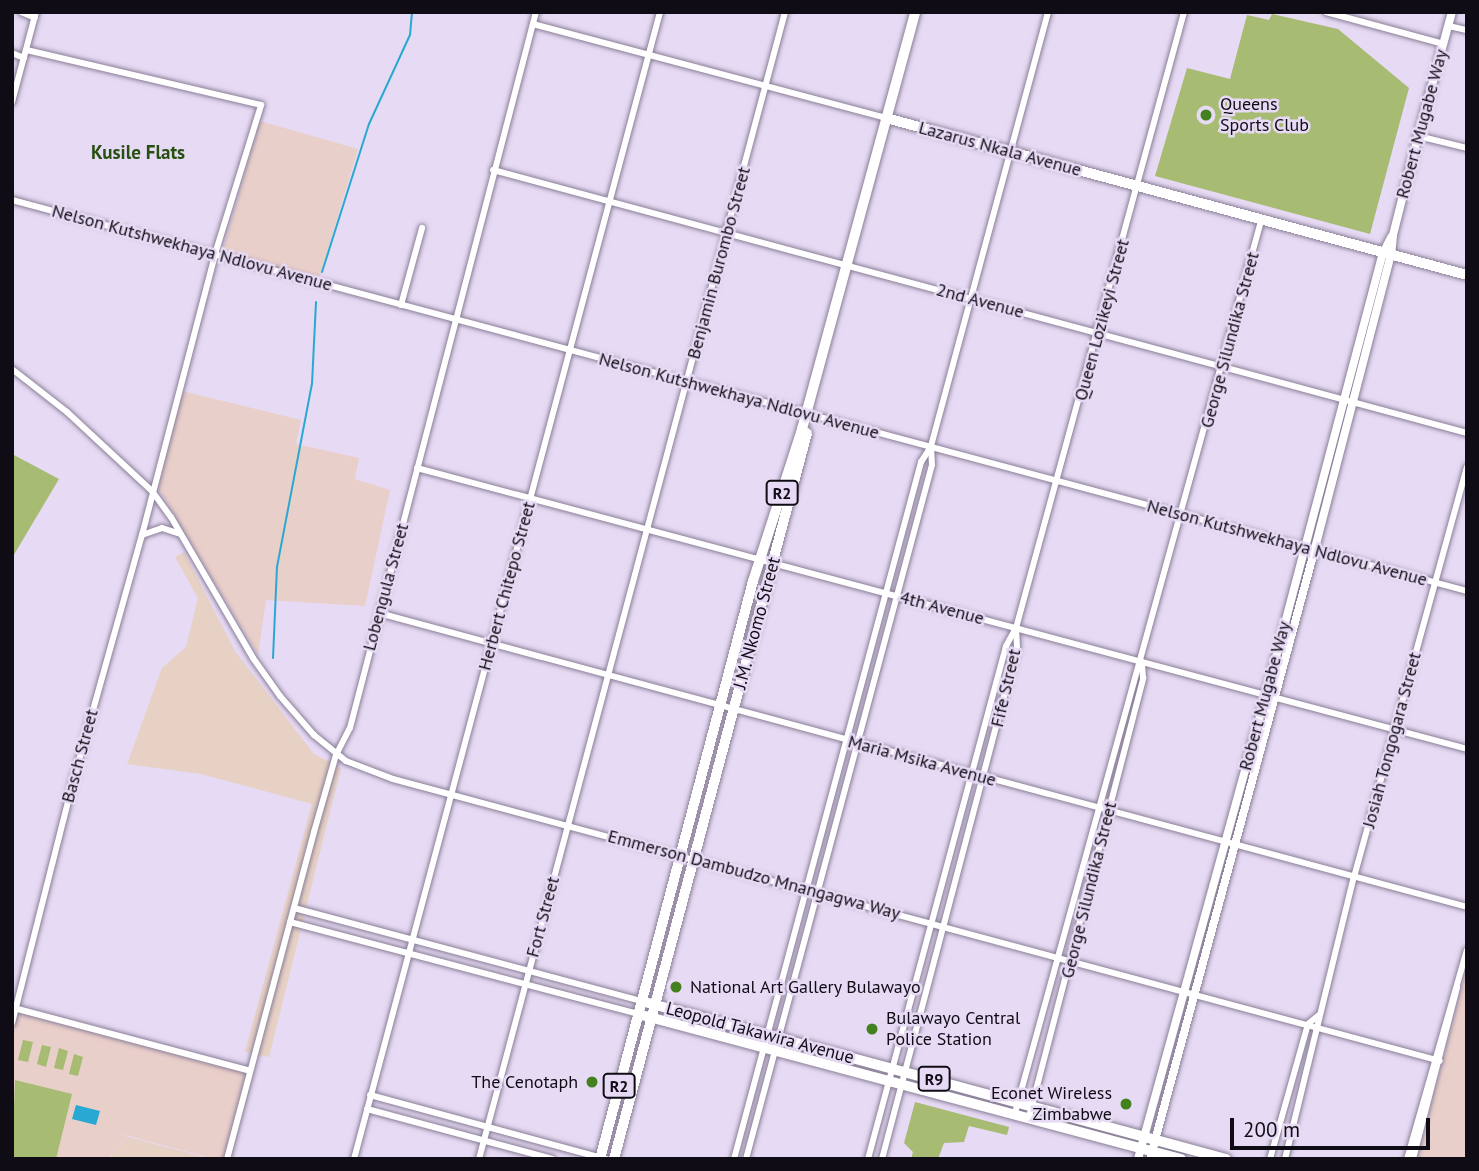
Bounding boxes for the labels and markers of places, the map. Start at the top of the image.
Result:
place label: Queens Sports Club [1220,94,1309,136]
marker: Queens Sports Club [1198,107,1214,123]
place label: National Art Gallery Bulawayo [690,976,922,998]
marker: National Art Gallery Bulawayo [668,979,684,995]
place label: Bulawayo Central Police Station [886,1008,1020,1050]
marker: Bulawayo Central Police Station [864,1021,880,1037]
place label: The Cenotaph [471,1071,578,1093]
marker: The Cenotaph [584,1074,600,1090]
place label: Econet Wireless Zimbabwe [991,1083,1112,1126]
marker: Econet Wireless Zimbabwe [1118,1096,1134,1112]

